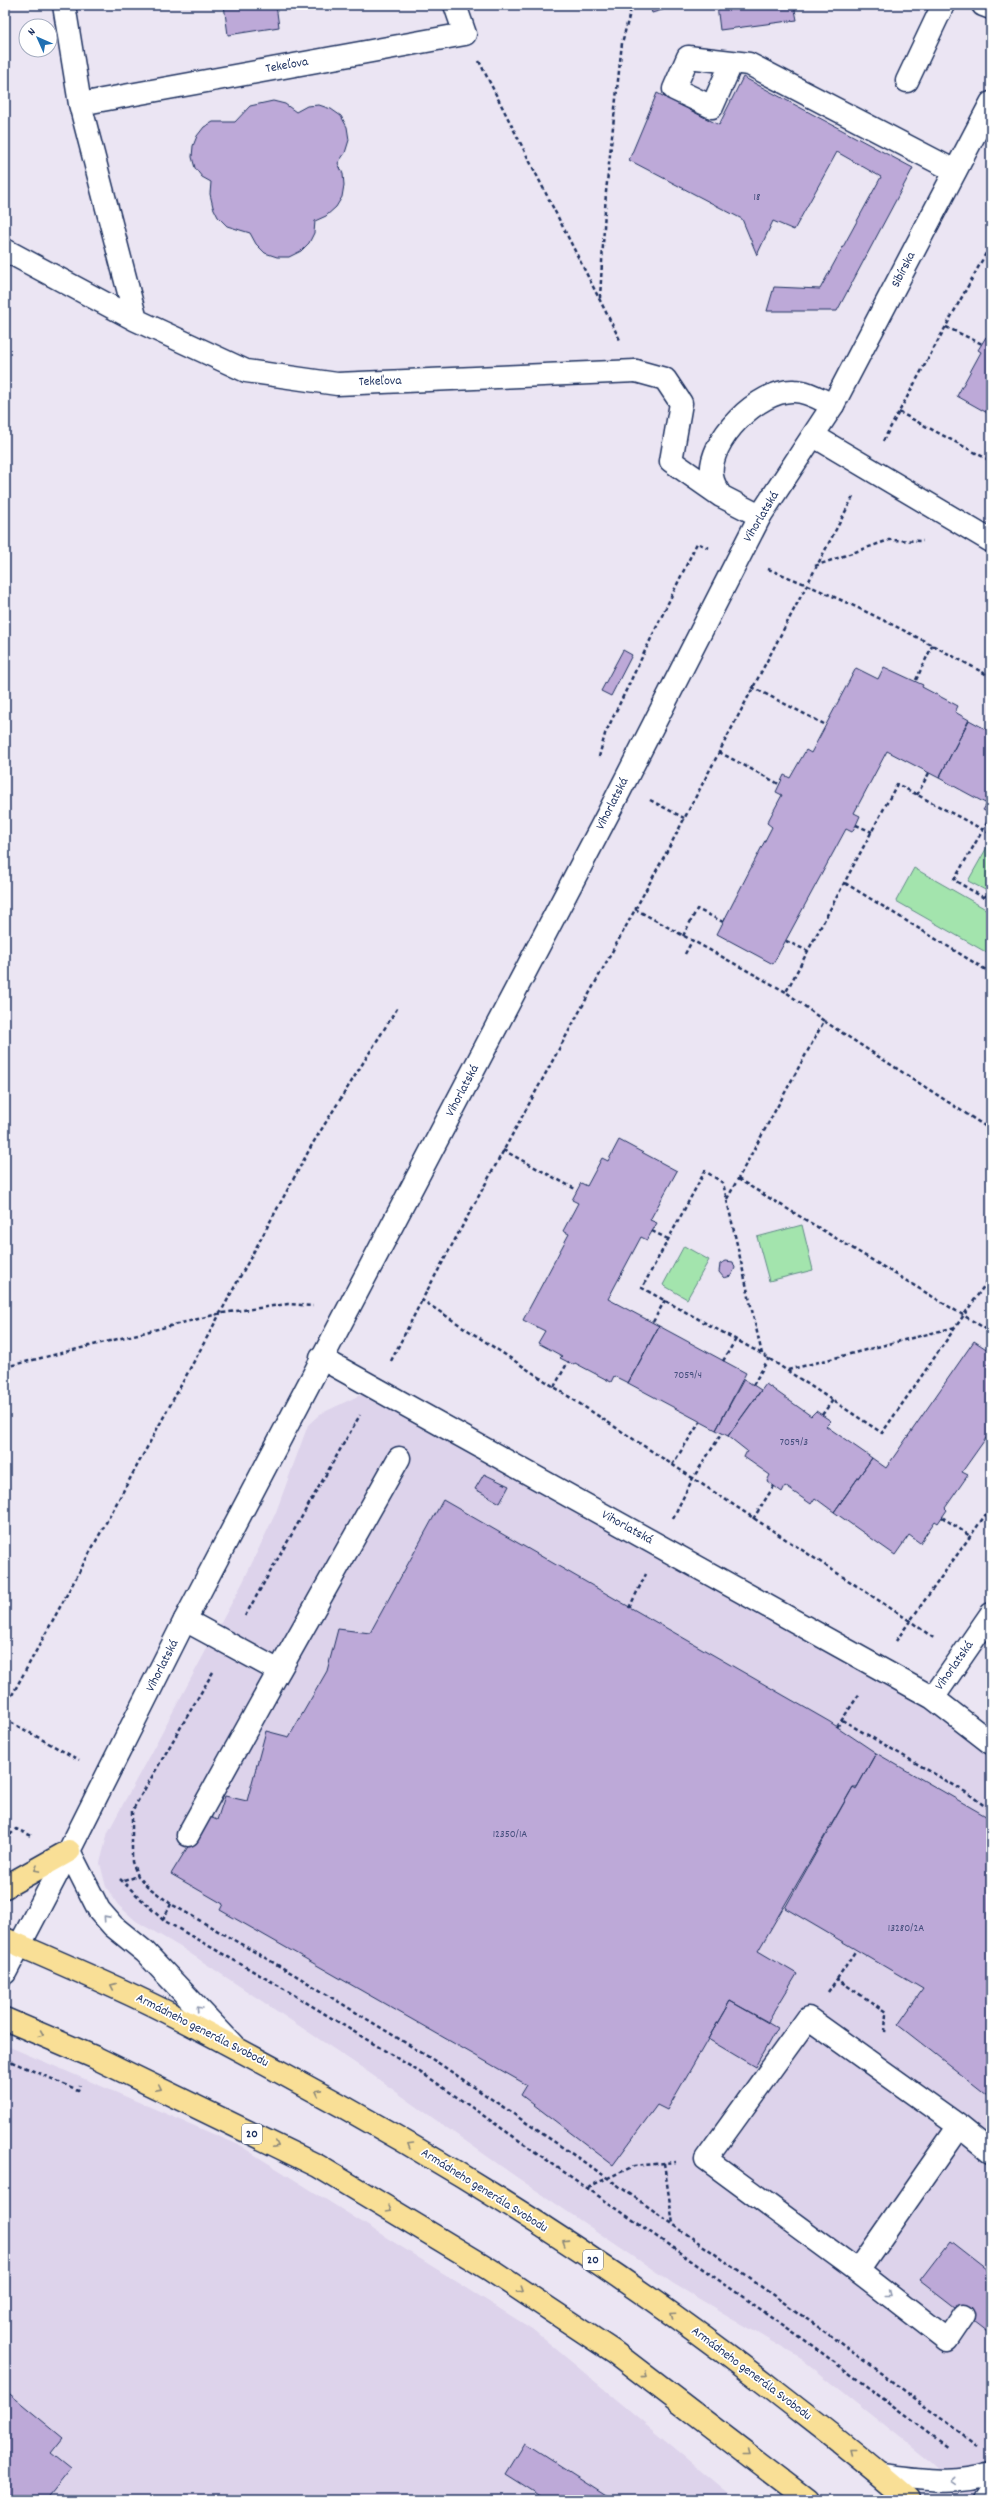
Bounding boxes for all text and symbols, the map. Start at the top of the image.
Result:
north arrow [18,18,58,58]
text: N [25,24,40,40]
street label: Tekeľova [264,53,311,79]
house number: 18 [754,190,760,206]
street label: Sibírska [887,248,921,291]
street label: Tekeľova [358,372,403,392]
street label: Vihorlatská [739,487,785,546]
street label: Vihorlatská [592,774,635,833]
street label: Vihorlatská [441,1061,485,1120]
house number: 7059/4 [674,1368,702,1384]
house number: 7059/3 [780,1435,808,1451]
street label: Vihorlatská [598,1506,657,1550]
street label: Vihorlatská [142,1636,185,1695]
street label: Vihorlatská [931,1637,979,1695]
house number: 12350/1A [493,1827,527,1843]
one-way arrow [34,1865,41,1872]
one-way arrow [103,1915,111,1923]
house number: 13280/2A [888,1921,924,1937]
one-way arrow [109,1983,117,1991]
street label: Armádneho generála Svobodu [132,1989,272,2073]
one-way arrow [196,2006,204,2014]
one-way arrow [36,2029,44,2037]
one-way arrow [155,2083,162,2091]
one-way arrow [315,2089,322,2097]
road number: 20 [242,2124,262,2144]
one-way arrow [272,2140,279,2148]
one-way arrow [407,2143,414,2150]
street label: Armádneho generála Svobodu [417,2144,551,2238]
one-way arrow [385,2204,392,2211]
one-way arrow [562,2239,569,2247]
road number: 20 [583,2250,603,2270]
one-way arrow [517,2285,524,2292]
one-way arrow [884,2290,891,2297]
one-way arrow [670,2313,677,2320]
street label: Armádneho generála Svobodu [687,2322,815,2426]
one-way arrow [640,2370,647,2377]
one-way arrow [848,2449,855,2456]
one-way arrow [743,2450,750,2457]
one-way arrow [950,2477,956,2486]

